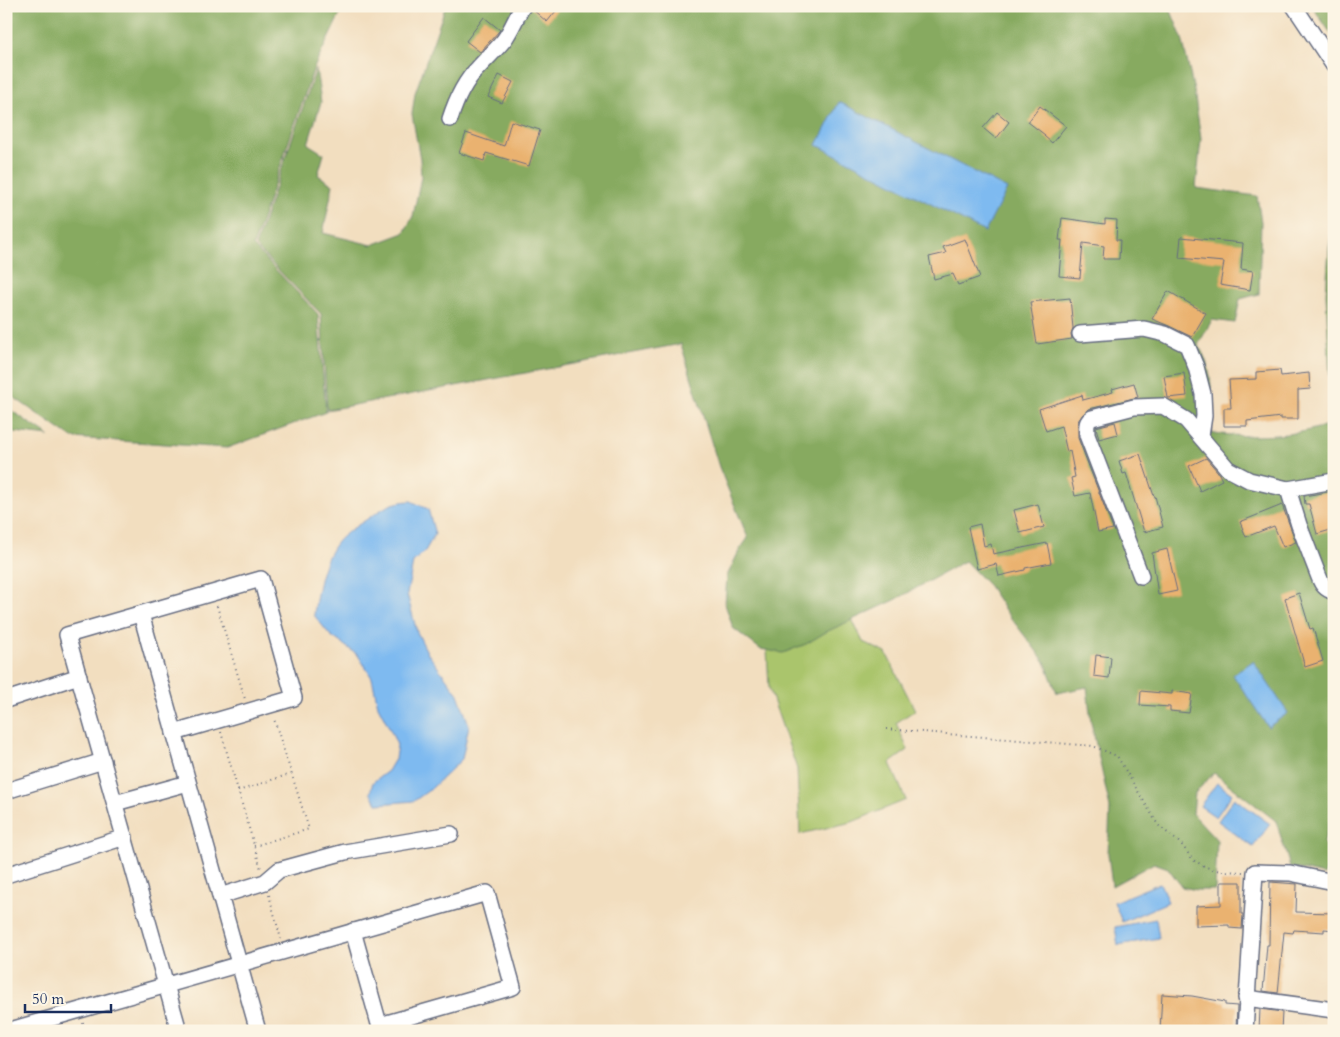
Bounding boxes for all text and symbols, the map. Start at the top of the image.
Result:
scale bar [25,982,111,1014]
text: 50 m [32,989,64,1009]

